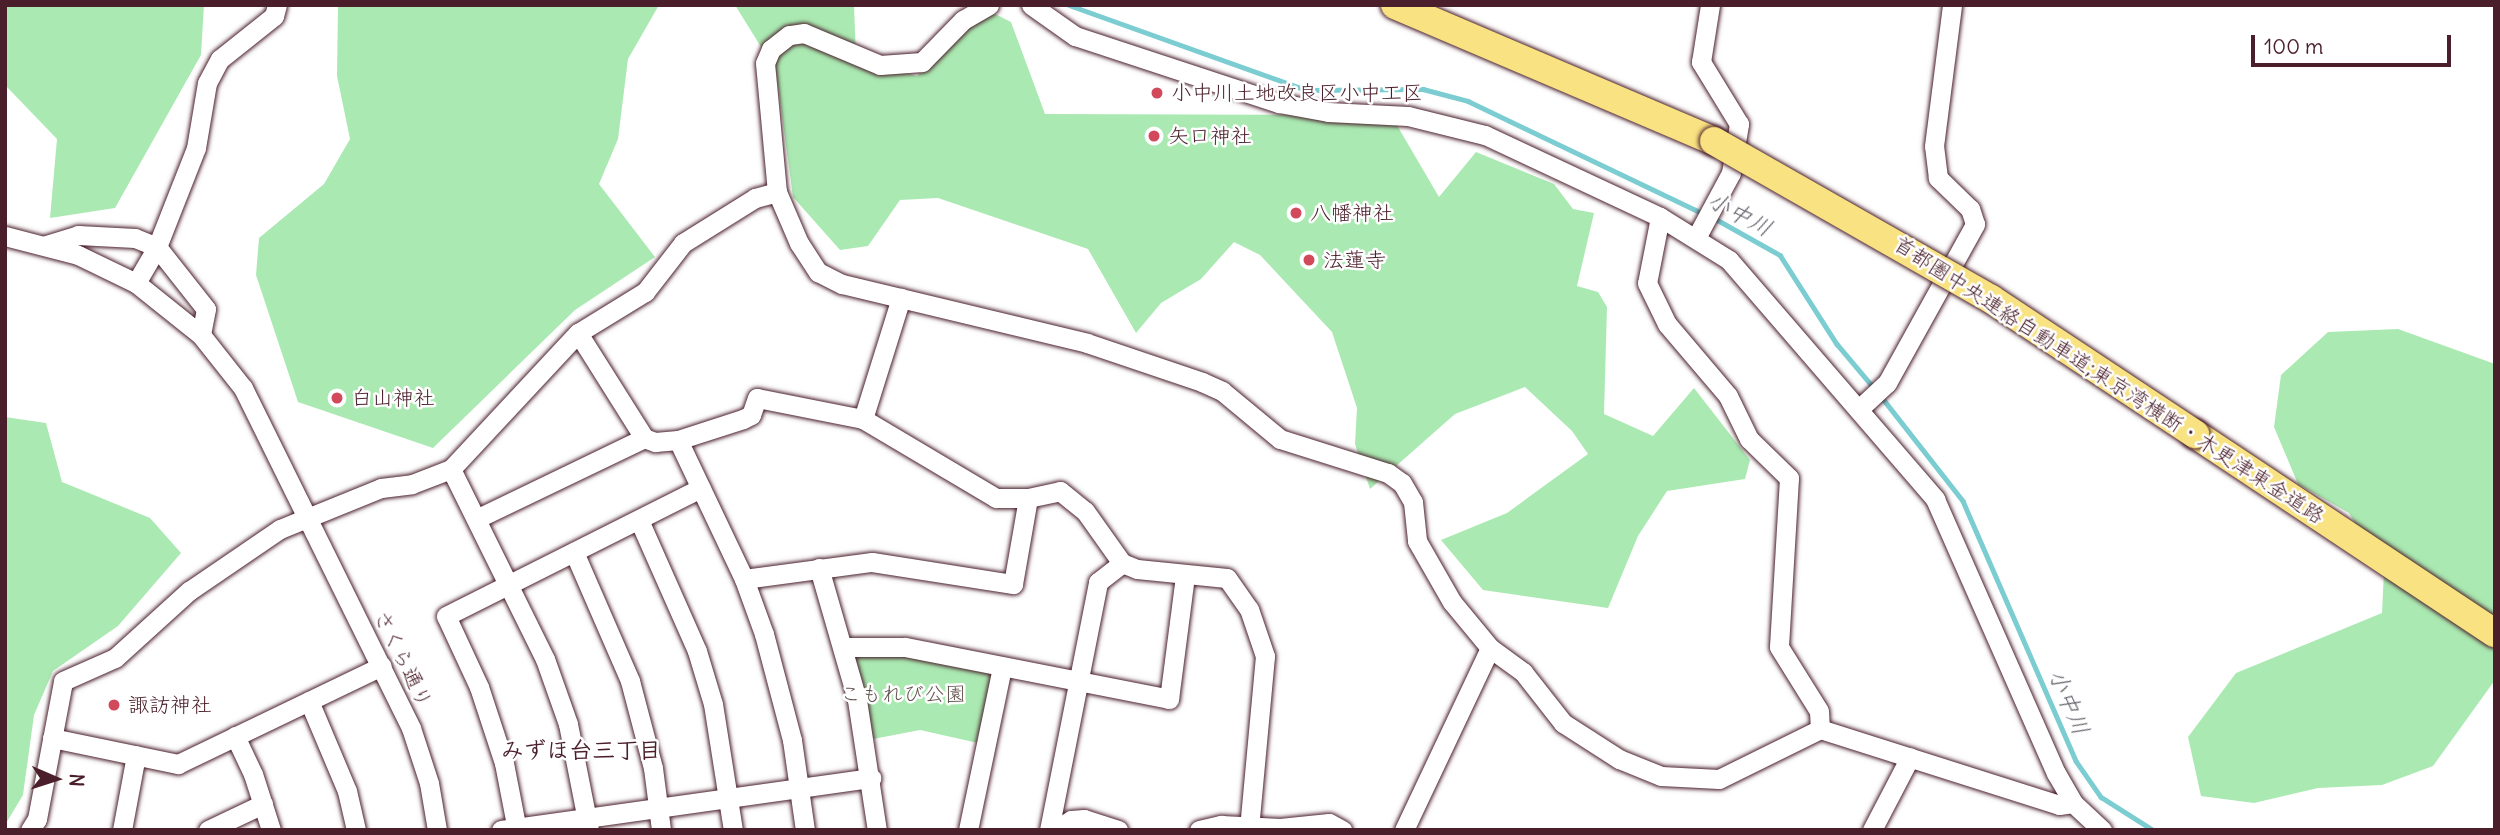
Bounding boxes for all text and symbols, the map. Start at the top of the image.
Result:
scale bar [2255,21,2454,65]
text: 100 m [2264,33,2323,60]
place label: 小中川土地改良区小中工区 [1171,80,1423,106]
marker: 小中川土地改良区小中工区 [1149,85,1165,101]
place label: 矢口神社 [1168,123,1252,149]
marker: 矢口神社 [1146,128,1162,144]
water label: 小中川 [1703,186,1777,242]
place label: 八幡神社 [1310,200,1394,226]
marker: 八幡神社 [1288,205,1304,221]
street label: 首都圏中央連絡自動車道;東京湾横断・木更津東金道路 [1889,231,2329,529]
place label: 法蓮寺 [1323,247,1386,273]
marker: 法蓮寺 [1301,252,1317,268]
place label: 白山神社 [351,385,435,411]
marker: 白山神社 [329,390,345,406]
street label: さくら通り [369,606,437,712]
water label: 小中川 [2043,665,2095,739]
park label: こもれび公園 [840,681,966,707]
place label: 諏訪神社 [128,692,212,718]
marker: 諏訪神社 [106,697,122,713]
district label: みずほ台三丁目 [501,736,661,764]
north arrow [21,744,91,814]
text: N [65,773,89,787]

